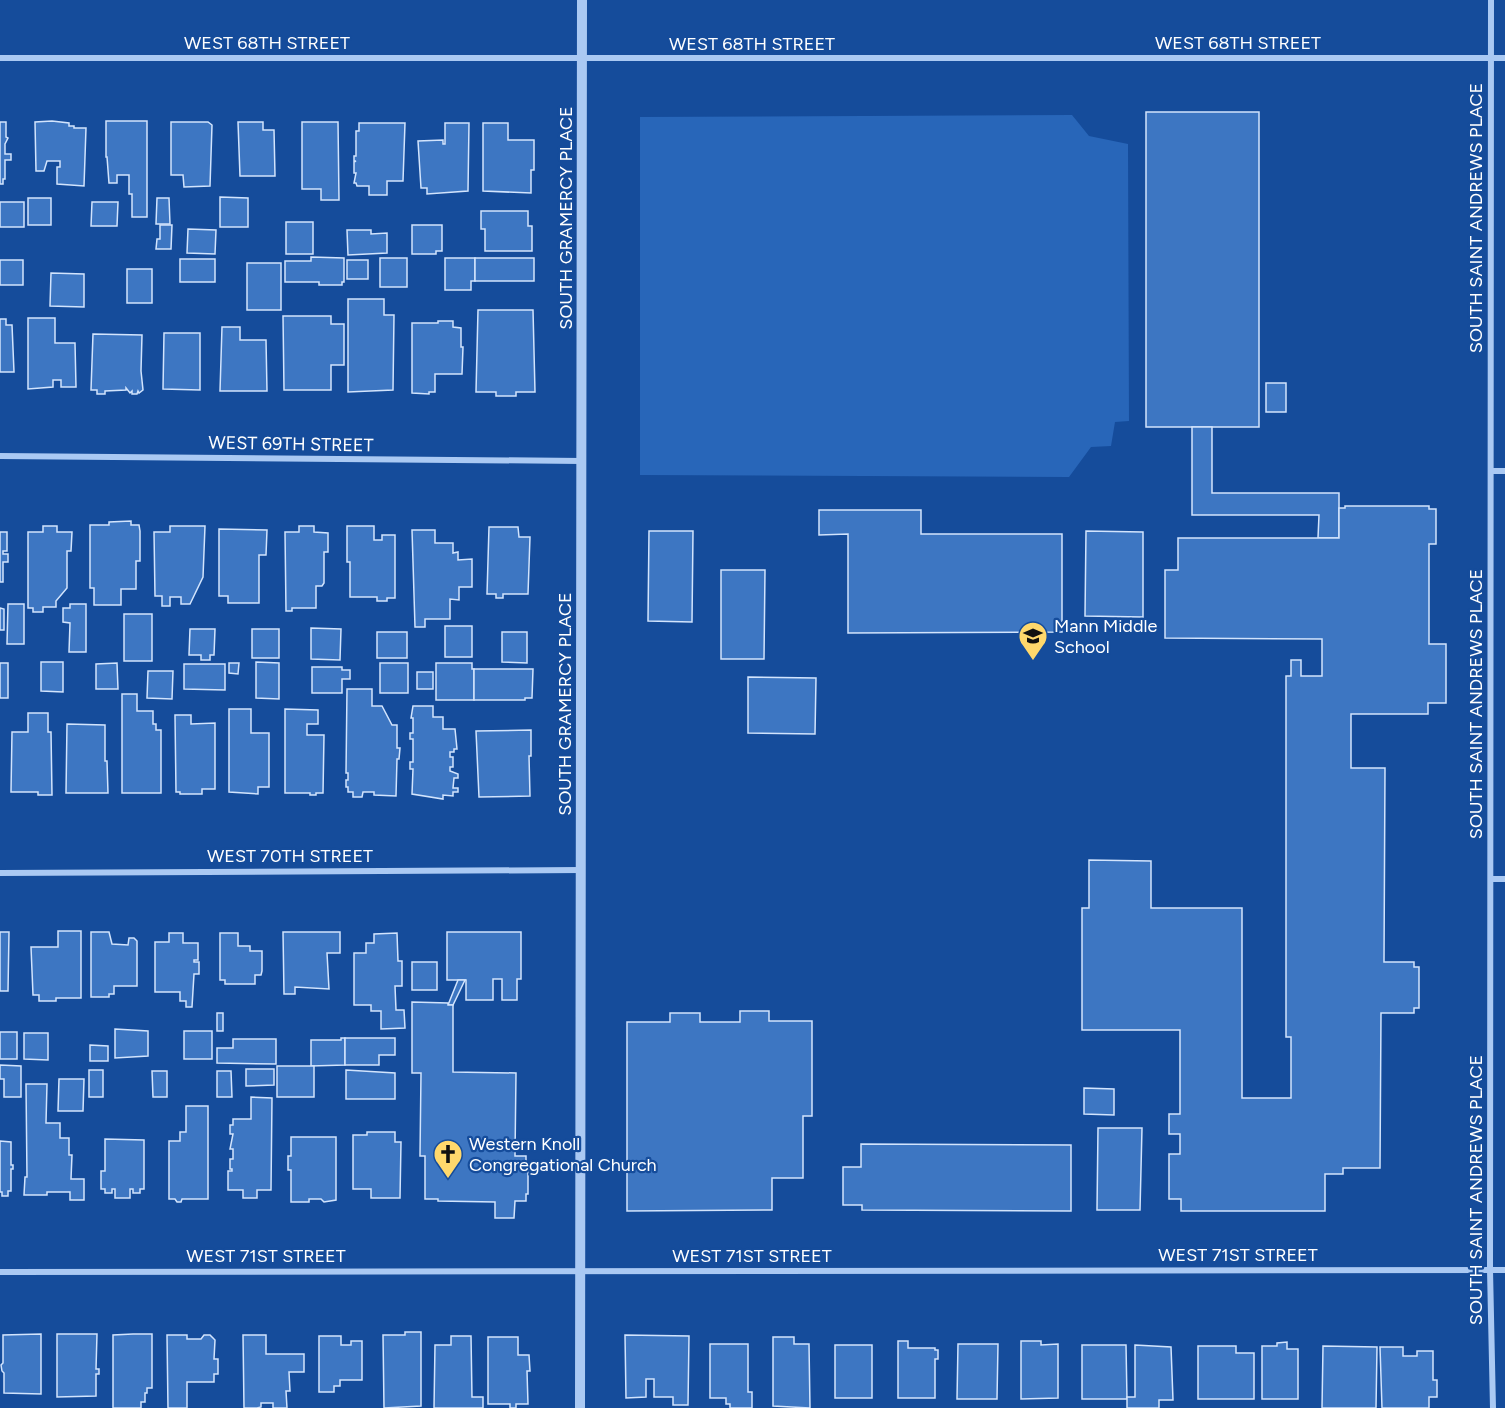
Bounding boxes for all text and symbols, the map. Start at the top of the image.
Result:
street label: WEST 68TH STREET [184,32,350,54]
street label: WEST 68TH STREET [1155,32,1321,54]
street label: WEST 68TH STREET [669,33,835,55]
street label: SOUTH SAINT ANDREWS PLACE [1465,83,1487,353]
street label: SOUTH GRAMERCY PLACE [555,106,577,330]
street label: WEST 69TH STREET [208,432,374,456]
street label: SOUTH SAINT ANDREWS PLACE [1465,569,1487,839]
street label: SOUTH GRAMERCY PLACE [554,592,576,816]
place label: Mann Middle School [1054,615,1157,658]
school or university icon: Mann Middle School [1017,620,1049,662]
street label: WEST 70TH STREET [207,845,373,867]
street label: SOUTH SAINT ANDREWS PLACE [1465,1055,1487,1325]
place label: Western Knoll Congregational Church [469,1133,657,1176]
church icon: Western Knoll Congregational Church [432,1138,464,1180]
street label: WEST 71ST STREET [1158,1244,1318,1266]
street label: WEST 71ST STREET [186,1245,346,1267]
street label: WEST 71ST STREET [672,1245,832,1267]

